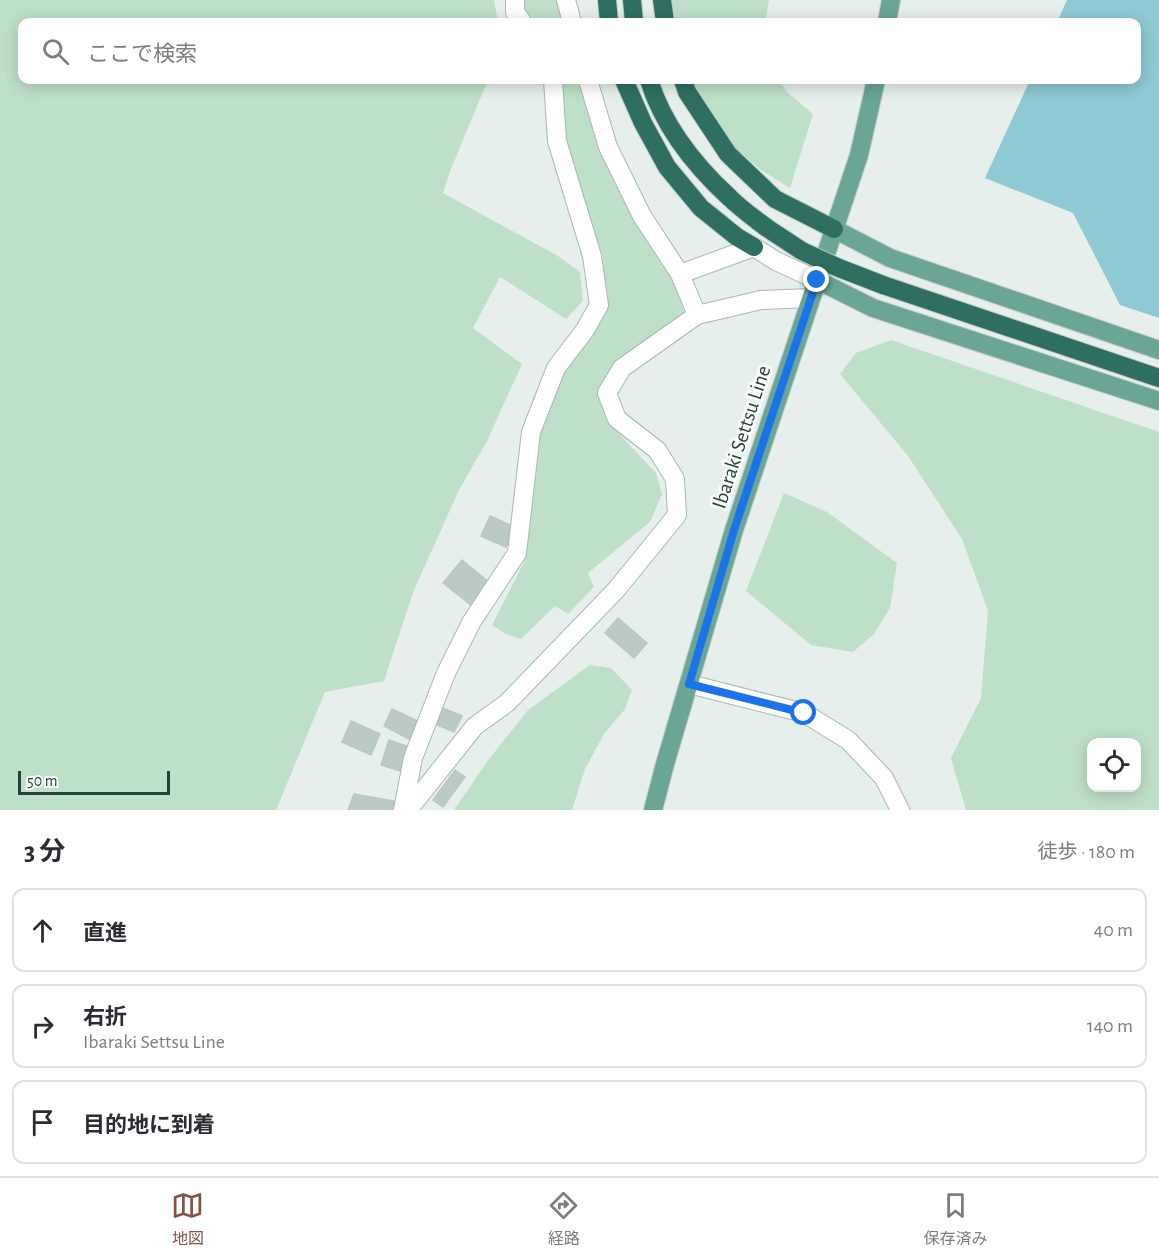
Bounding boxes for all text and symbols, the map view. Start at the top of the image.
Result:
search box [18,18,1141,84]
icon: search [39,35,72,68]
text: ここで検索 [87,43,197,65]
route end [803,266,829,292]
street label: Ibaraki Settsu Line [708,363,775,511]
route start [790,699,816,725]
map controls [1087,738,1141,792]
button: locate [1087,738,1141,792]
scale bar [18,768,170,796]
text: 50 m [27,773,58,789]
text: 3 分 [24,839,65,865]
text: 徒歩 · 180 m [1038,842,1135,862]
icon: ahead [26,914,59,947]
text: 40 m [1094,920,1133,940]
text: 直進 [83,922,127,944]
text: 右折 [83,1006,127,1028]
icon: right [26,1010,59,1043]
text: 140 m [1087,1016,1133,1036]
text: Ibaraki Settsu Line [83,1032,225,1052]
icon: arrive [26,1106,59,1139]
text: 目的地に到着 [83,1114,215,1136]
tab: 地図 [171,1189,204,1249]
tab: 経路 [547,1189,580,1249]
tab: 保存済み [923,1189,987,1249]

